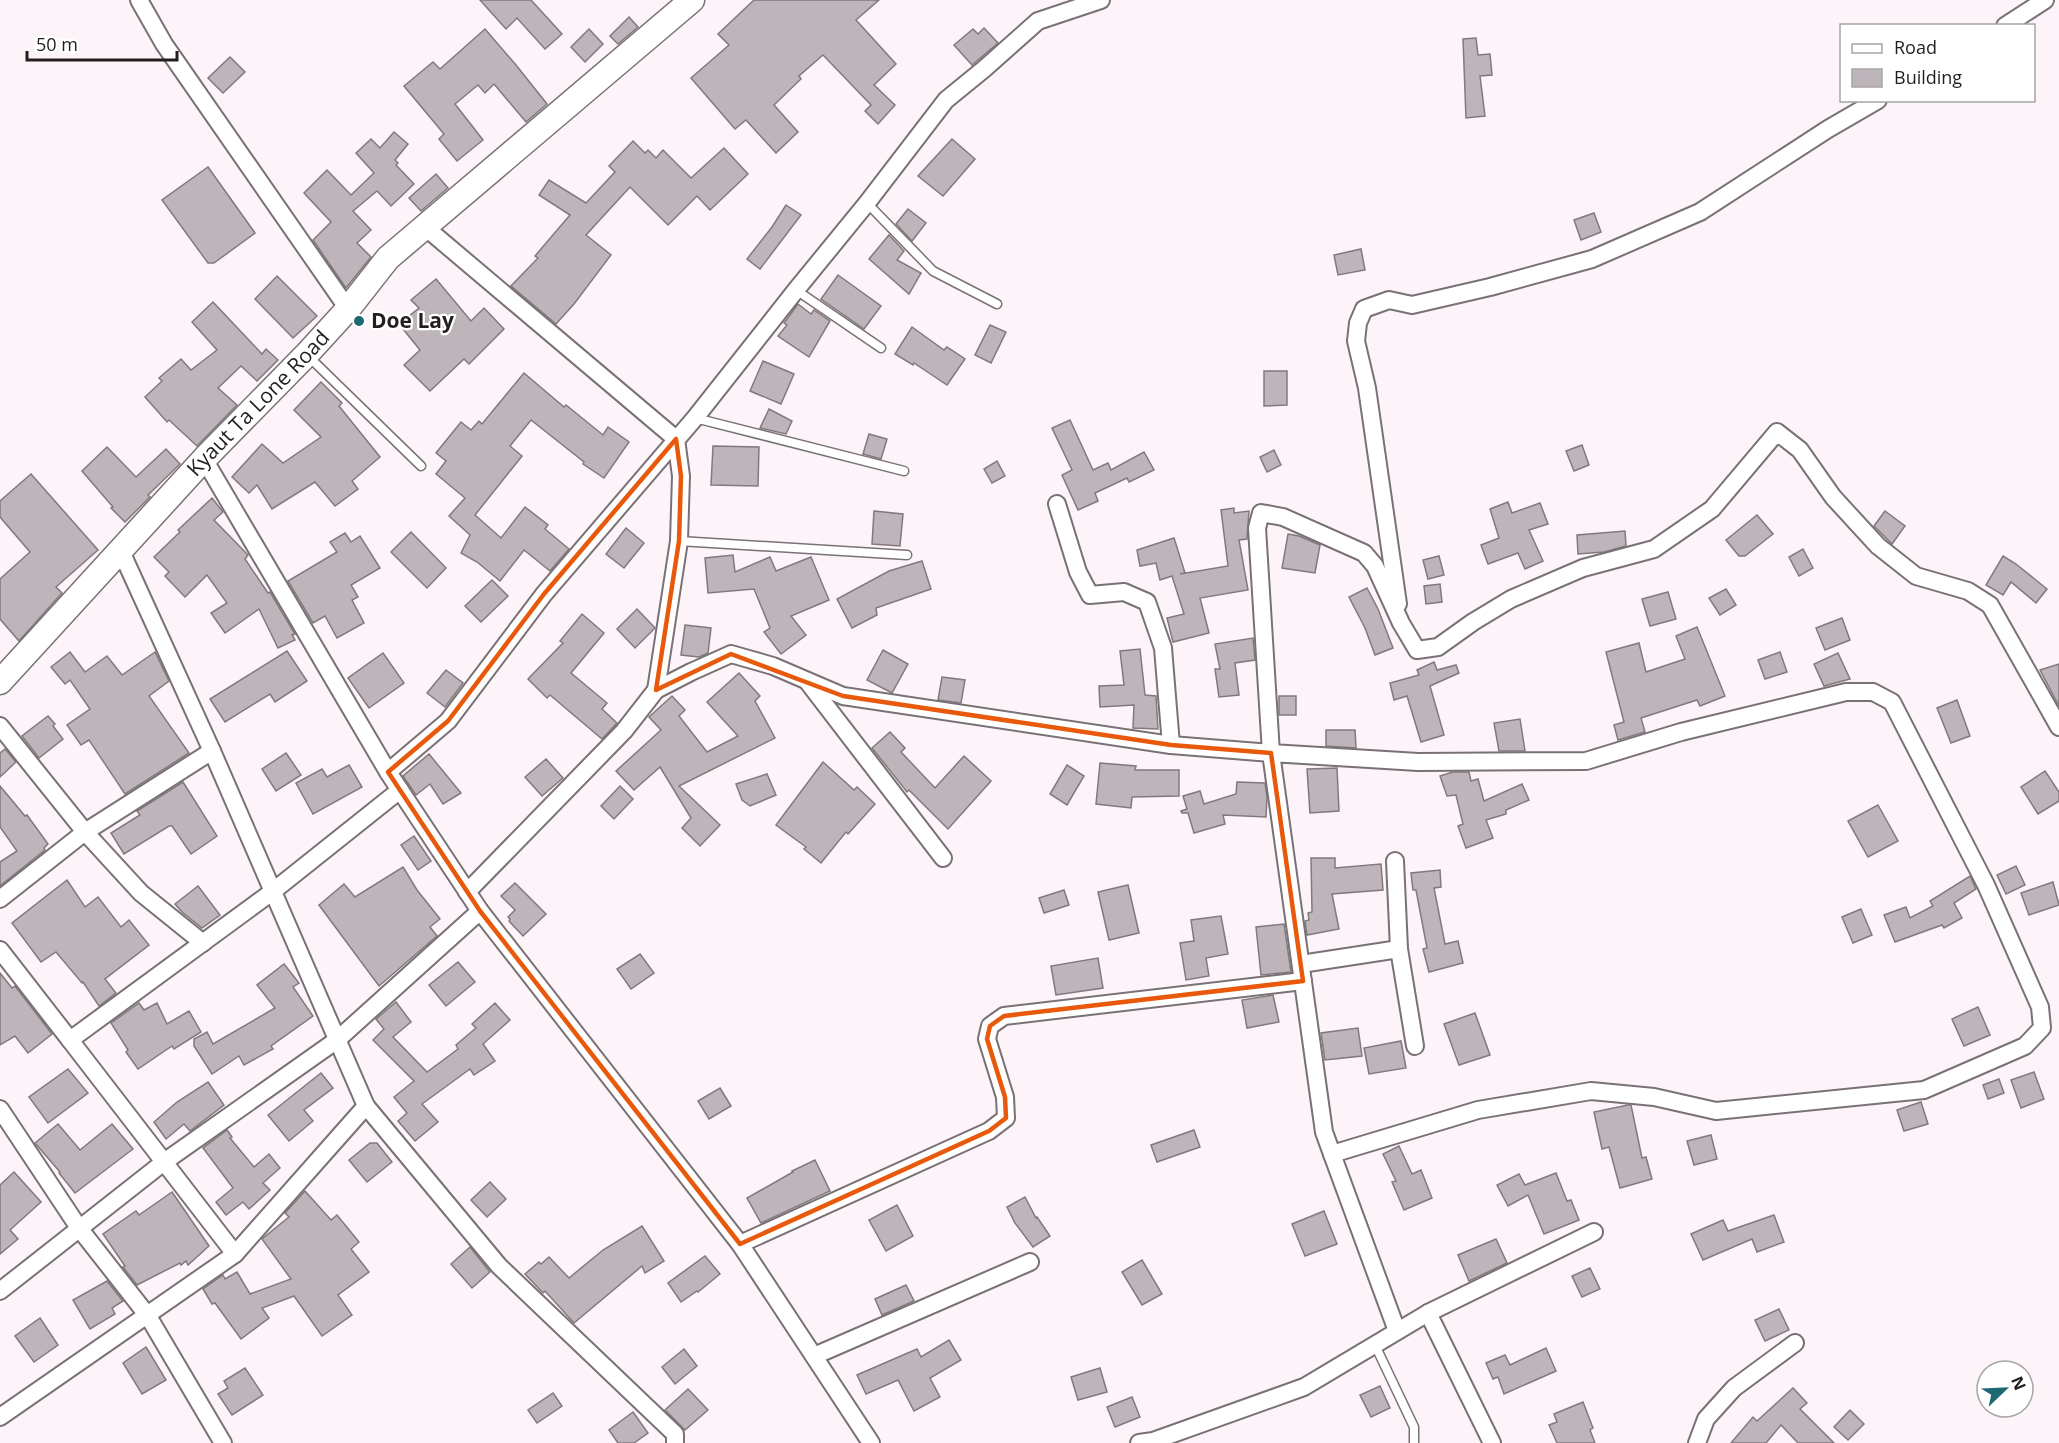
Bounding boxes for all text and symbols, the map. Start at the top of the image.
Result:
scale bar [27,24,177,62]
legend [1840,24,2035,102]
text: 50 m [36,32,78,56]
text: Road [1894,35,1937,59]
text: Building [1894,65,1962,89]
place label: Doe Lay [371,306,454,334]
marker: Doe Lay [352,314,366,328]
street label: Kyaut Ta Lone Road [180,324,335,482]
north arrow [1975,1359,2035,1419]
text: N [2006,1373,2031,1393]

